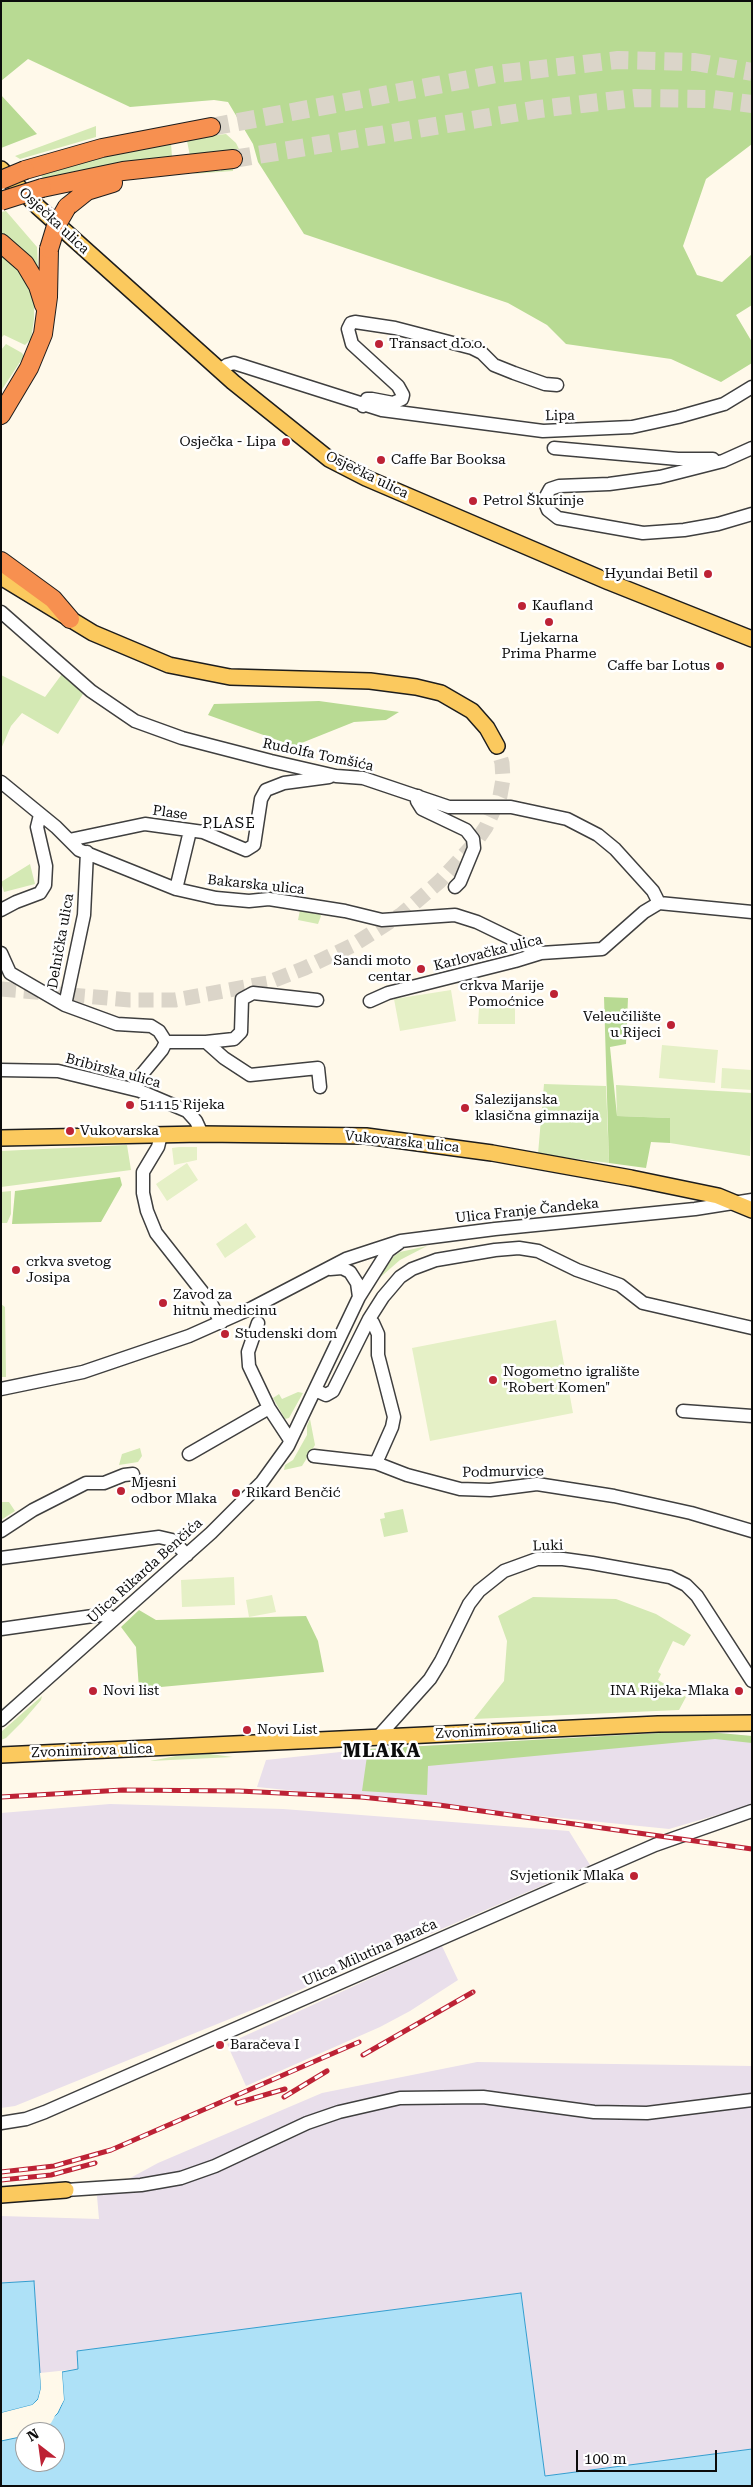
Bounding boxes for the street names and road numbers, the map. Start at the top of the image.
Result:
street label: Osječka ulica [15,184,93,258]
street label: Lipa [545,407,575,425]
street label: Osječka ulica [323,448,411,502]
street label: Rudolfa Tomšića [261,735,375,775]
street label: Plase [151,802,189,824]
street label: Bakarska ulica [207,872,305,898]
street label: Delnička ulica [44,892,78,990]
street label: Karlovačka ulica [432,931,544,975]
street label: Bribirska ulica [64,1050,162,1092]
street label: Vukovarska ulica [344,1128,460,1156]
street label: Ulica Franje Čandeka [454,1195,600,1227]
street label: Podmurvice [462,1463,544,1481]
street label: Ulica Rikarda Benčića [84,1515,206,1627]
street label: Luki [532,1537,564,1555]
street label: Zvonimirova ulica [435,1719,557,1743]
street label: Zvonimirova ulica [31,1740,153,1762]
street label: Ulica Milutina Barača [300,1916,440,1990]

